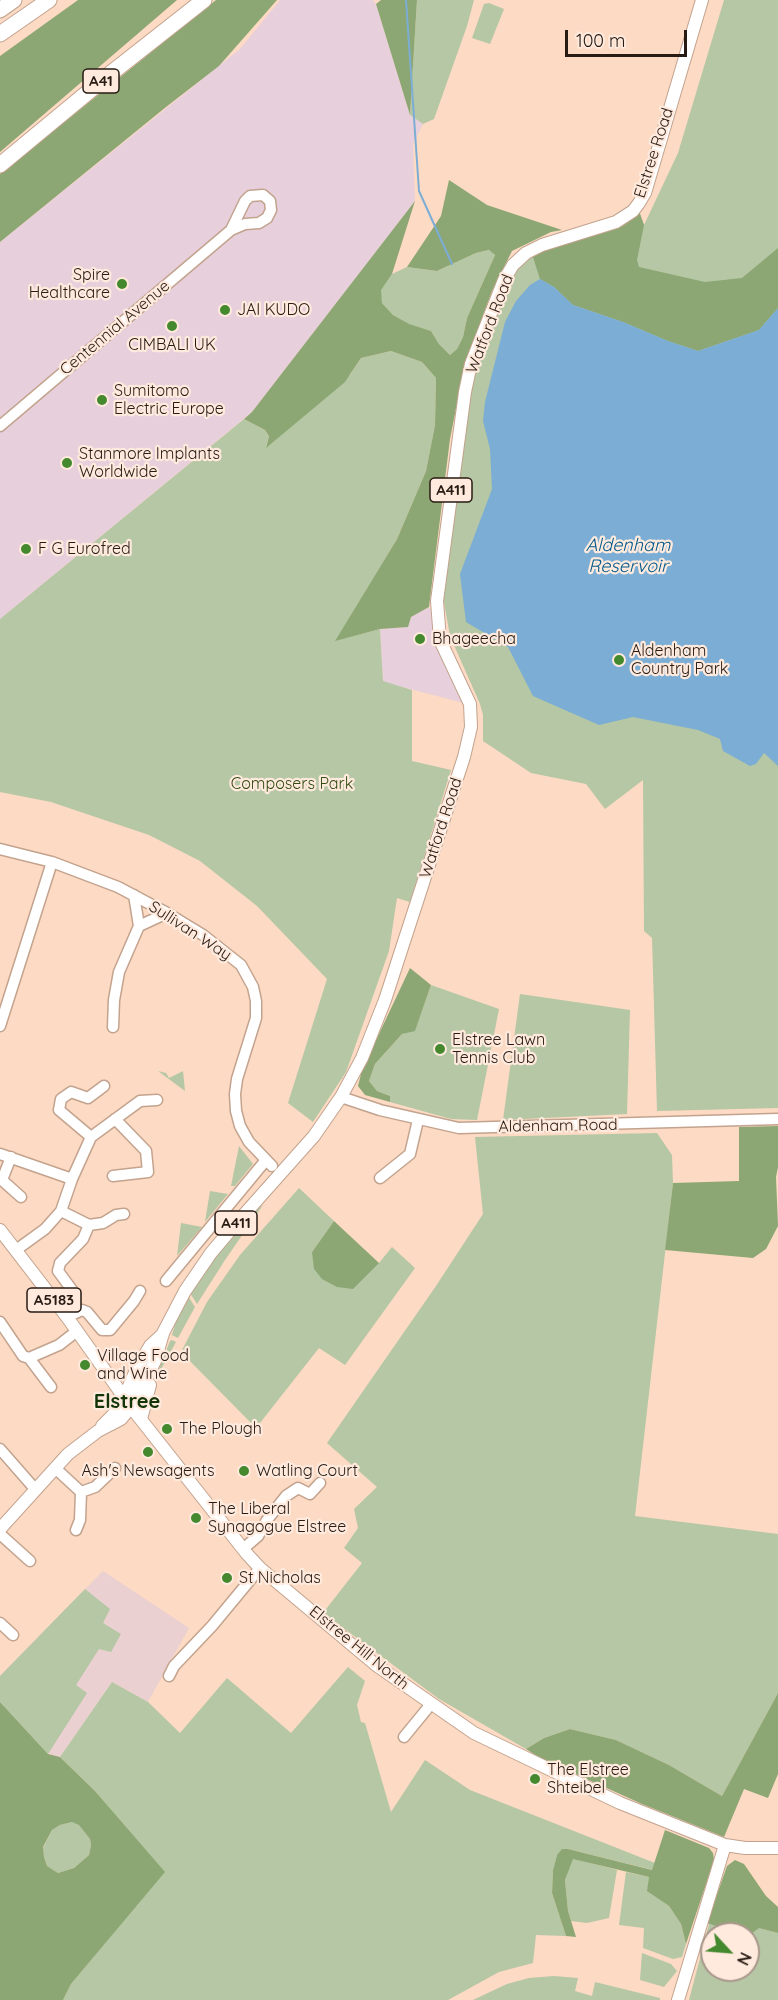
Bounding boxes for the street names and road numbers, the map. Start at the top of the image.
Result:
road number: A41 [83,69,119,93]
street label: Elstree Road [630,106,678,200]
street label: Watford Road [462,272,518,376]
street label: Centennial Avenue [56,276,174,380]
road number: A411 [430,478,472,502]
street label: Watford Road [416,775,466,881]
street label: Sullivan Way [145,897,235,965]
street label: Aldenham Road [498,1115,618,1137]
road number: A411 [215,1211,257,1235]
road number: A5183 [27,1288,81,1312]
street label: Elstree Hill North [305,1602,413,1694]

